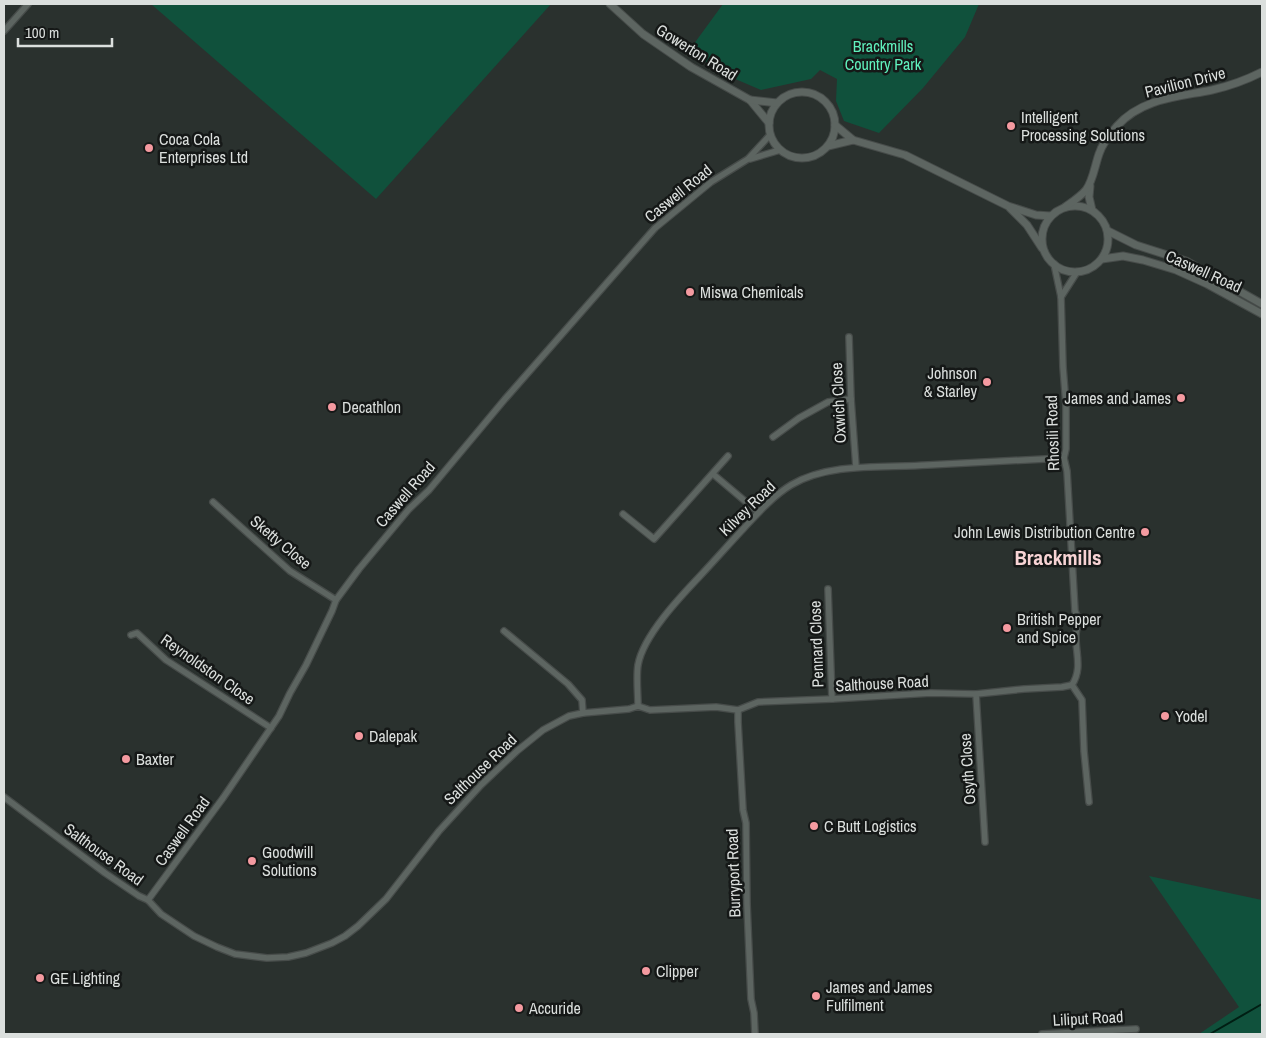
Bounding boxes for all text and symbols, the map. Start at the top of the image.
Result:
scale bar [18,15,111,47]
street label: Gowerton Road [652,18,742,86]
text: 100 m [25,22,59,43]
park label: Brackmills Country Park [845,35,922,75]
street label: Pavilion Drive [1142,61,1228,103]
place label: Intelligent Processing Solutions [1021,106,1145,146]
marker: Intelligent Processing Solutions [1005,120,1017,132]
place label: Coca Cola Enterprises Ltd [159,128,248,168]
marker: Coca Cola Enterprises Ltd [143,142,155,154]
street label: Caswell Road [640,159,716,227]
street label: Caswell Road [1163,244,1245,298]
place label: Miswa Chemicals [700,281,804,303]
marker: Miswa Chemicals [684,286,696,298]
street label: Oxwich Close [825,362,851,444]
place label: Johnson & Starley [924,362,977,402]
marker: Johnson & Starley [981,376,993,388]
place label: James and James [1065,387,1171,409]
marker: James and James [1175,392,1187,404]
street label: Rhosili Road [1040,395,1064,471]
place label: Decathlon [342,396,401,418]
marker: Decathlon [326,401,338,413]
street label: Caswell Road [370,456,440,532]
street label: Kilvey Road [714,476,780,540]
street label: Sketty Close [246,510,316,574]
place label: John Lewis Distribution Centre [954,521,1135,543]
marker: John Lewis Distribution Centre [1139,526,1151,538]
district label: Brackmills [1014,543,1102,572]
street label: Pennard Close [803,600,829,688]
place label: British Pepper and Spice [1017,608,1102,648]
marker: British Pepper and Spice [1001,622,1013,634]
street label: Reynoldston Close [157,628,259,710]
street label: Salthouse Road [835,670,929,696]
place label: Yodel [1175,705,1208,727]
marker: Yodel [1159,710,1171,722]
place label: Dalepak [369,725,418,747]
street label: Salthouse Road [439,729,521,809]
marker: Dalepak [353,730,365,742]
street label: Osyth Close [954,733,980,805]
place label: Baxter [136,748,175,770]
marker: Baxter [120,753,132,765]
street label: Caswell Road [149,792,215,870]
place label: C Butt Logistics [824,815,917,837]
street label: Salthouse Road [60,818,148,890]
marker: C Butt Logistics [808,820,820,832]
street label: Burryport Road [720,828,746,918]
place label: Goodwill Solutions [262,841,317,881]
marker: Goodwill Solutions [246,855,258,867]
place label: Clipper [656,960,699,982]
marker: Clipper [640,965,652,977]
place label: GE Lighting [50,967,121,989]
marker: GE Lighting [34,972,46,984]
place label: James and James Fulfilment [826,976,932,1016]
marker: James and James Fulfilment [810,990,822,1002]
place label: Accuride [528,997,581,1019]
marker: Accuride [513,1002,525,1014]
street label: Liliput Road [1052,1005,1124,1031]

